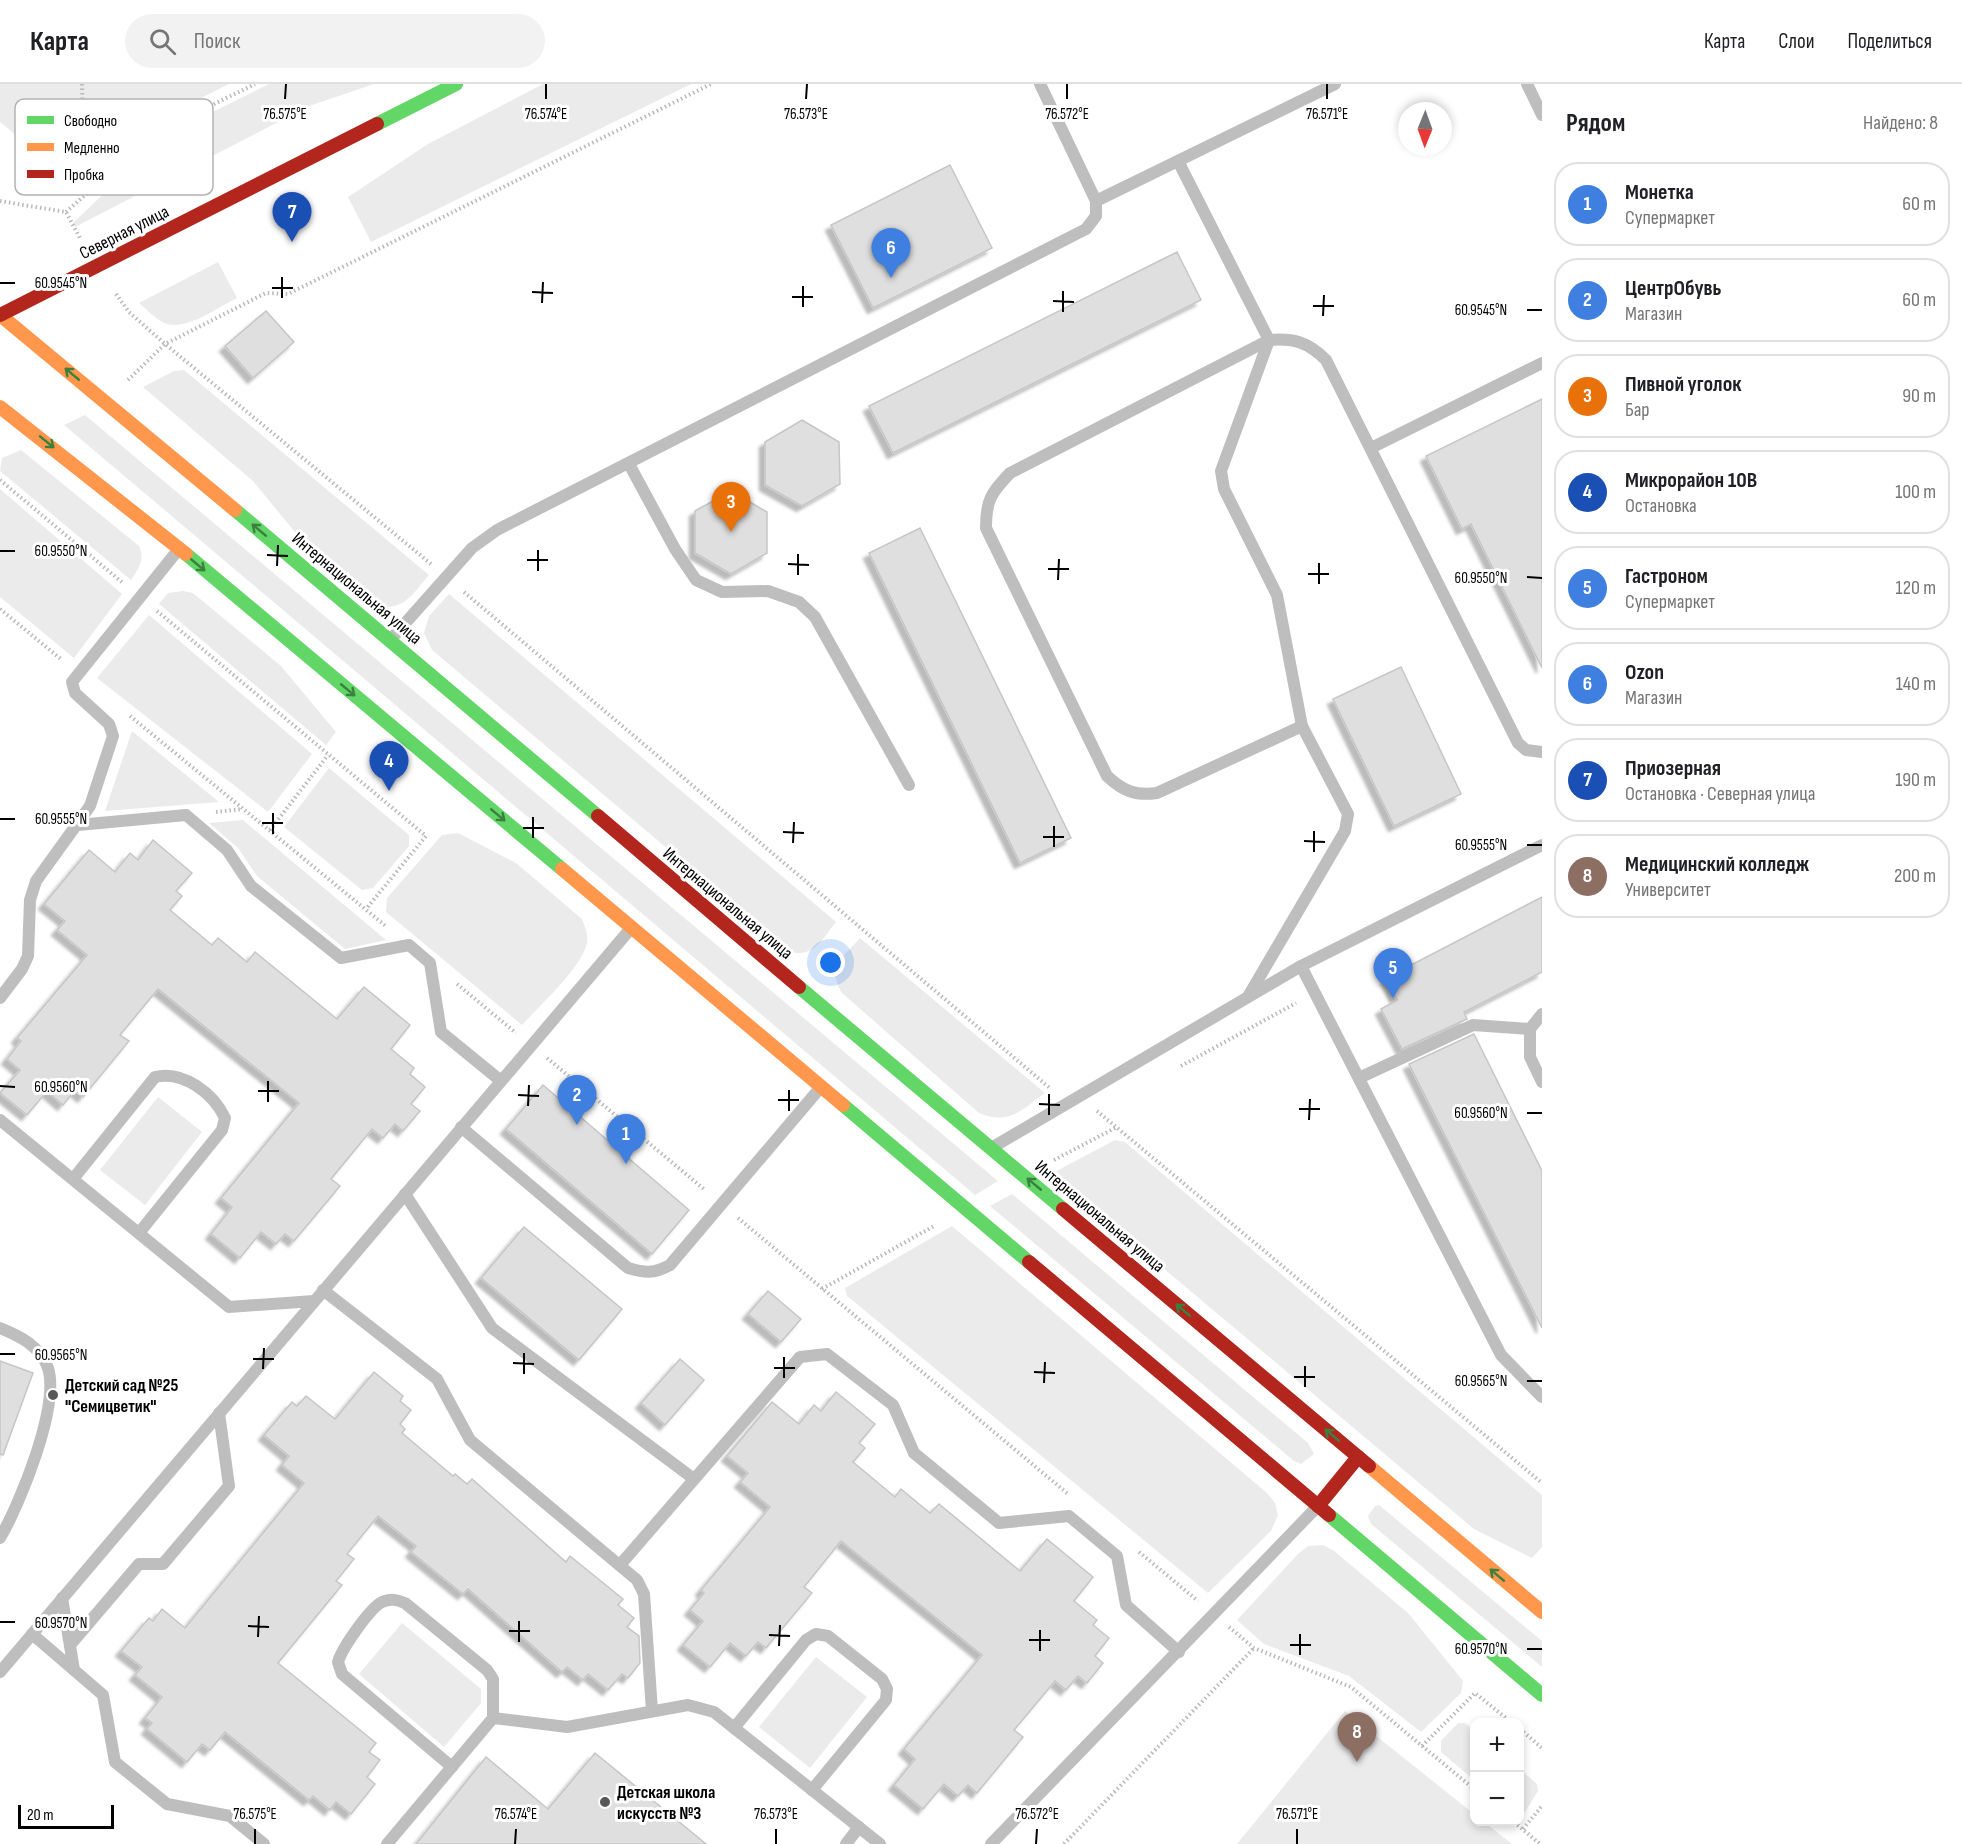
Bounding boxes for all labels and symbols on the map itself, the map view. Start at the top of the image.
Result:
legend [15,99,213,195]
north arrow [1398,102,1452,156]
text: 76.575°E [263,105,307,124]
text: 76.574°E [525,105,567,124]
text: 76.573°E [784,105,828,124]
text: 76.572°E [1045,105,1089,124]
text: 76.571°E [1306,105,1348,124]
text: Свободно [64,112,117,131]
text: Медленно [64,139,120,158]
text: Пробка [64,166,104,185]
pin: 7 [272,192,312,242]
street label: Северная улица [76,201,172,264]
pin: 6 [872,228,910,278]
text: 60.9545°N [35,274,87,293]
text: 60.9545°N [1455,301,1507,320]
one-way arrow [65,367,80,381]
one-way arrow [38,435,54,448]
pin: 3 [712,482,750,532]
one-way arrow [251,524,267,537]
street label: Интернациональная улица [288,528,426,649]
text: 60.9550°N [35,542,87,561]
one-way arrow [190,558,205,572]
text: 60.9550°N [1455,569,1507,588]
one-way arrow [340,683,355,697]
pin: 4 [370,742,408,791]
one-way arrow [490,808,506,821]
text: 60.9555°N [35,810,87,829]
text: 60.9555°N [1455,836,1507,855]
street label: Интернациональная улица [659,843,797,964]
your location [816,948,845,977]
pin: 5 [1374,948,1412,998]
pin: 2 [558,1076,596,1125]
text: 60.9560°N [34,1078,88,1097]
text: 60.9560°N [1454,1104,1508,1123]
pin: 1 [606,1114,646,1164]
street label: Интернациональная улица [1031,1156,1169,1277]
one-way arrow [1027,1177,1042,1191]
one-way arrow [1175,1303,1191,1316]
text: 60.9565°N [35,1346,87,1365]
text: 60.9565°N [1455,1372,1507,1391]
place label: Детский сад №25 "Семицветик" [65,1375,178,1417]
marker: Детский сад №25 "Семицветик" [46,1388,60,1402]
one-way arrow [1325,1428,1340,1442]
one-way arrow [1489,1568,1505,1581]
text: 60.9570°N [35,1614,87,1633]
text: 60.9570°N [1455,1640,1507,1659]
pin: 8 [1338,1712,1376,1762]
place label: Детская школа искусств №3 [617,1782,715,1824]
marker: Детская школа искусств №3 [598,1795,612,1809]
scale bar [18,1802,114,1830]
text: 76.575°E [233,1805,277,1824]
text: 76.574°E [495,1805,537,1824]
text: 76.573°E [754,1805,798,1824]
text: 76.572°E [1015,1805,1059,1824]
text: 76.571°E [1276,1805,1318,1824]

